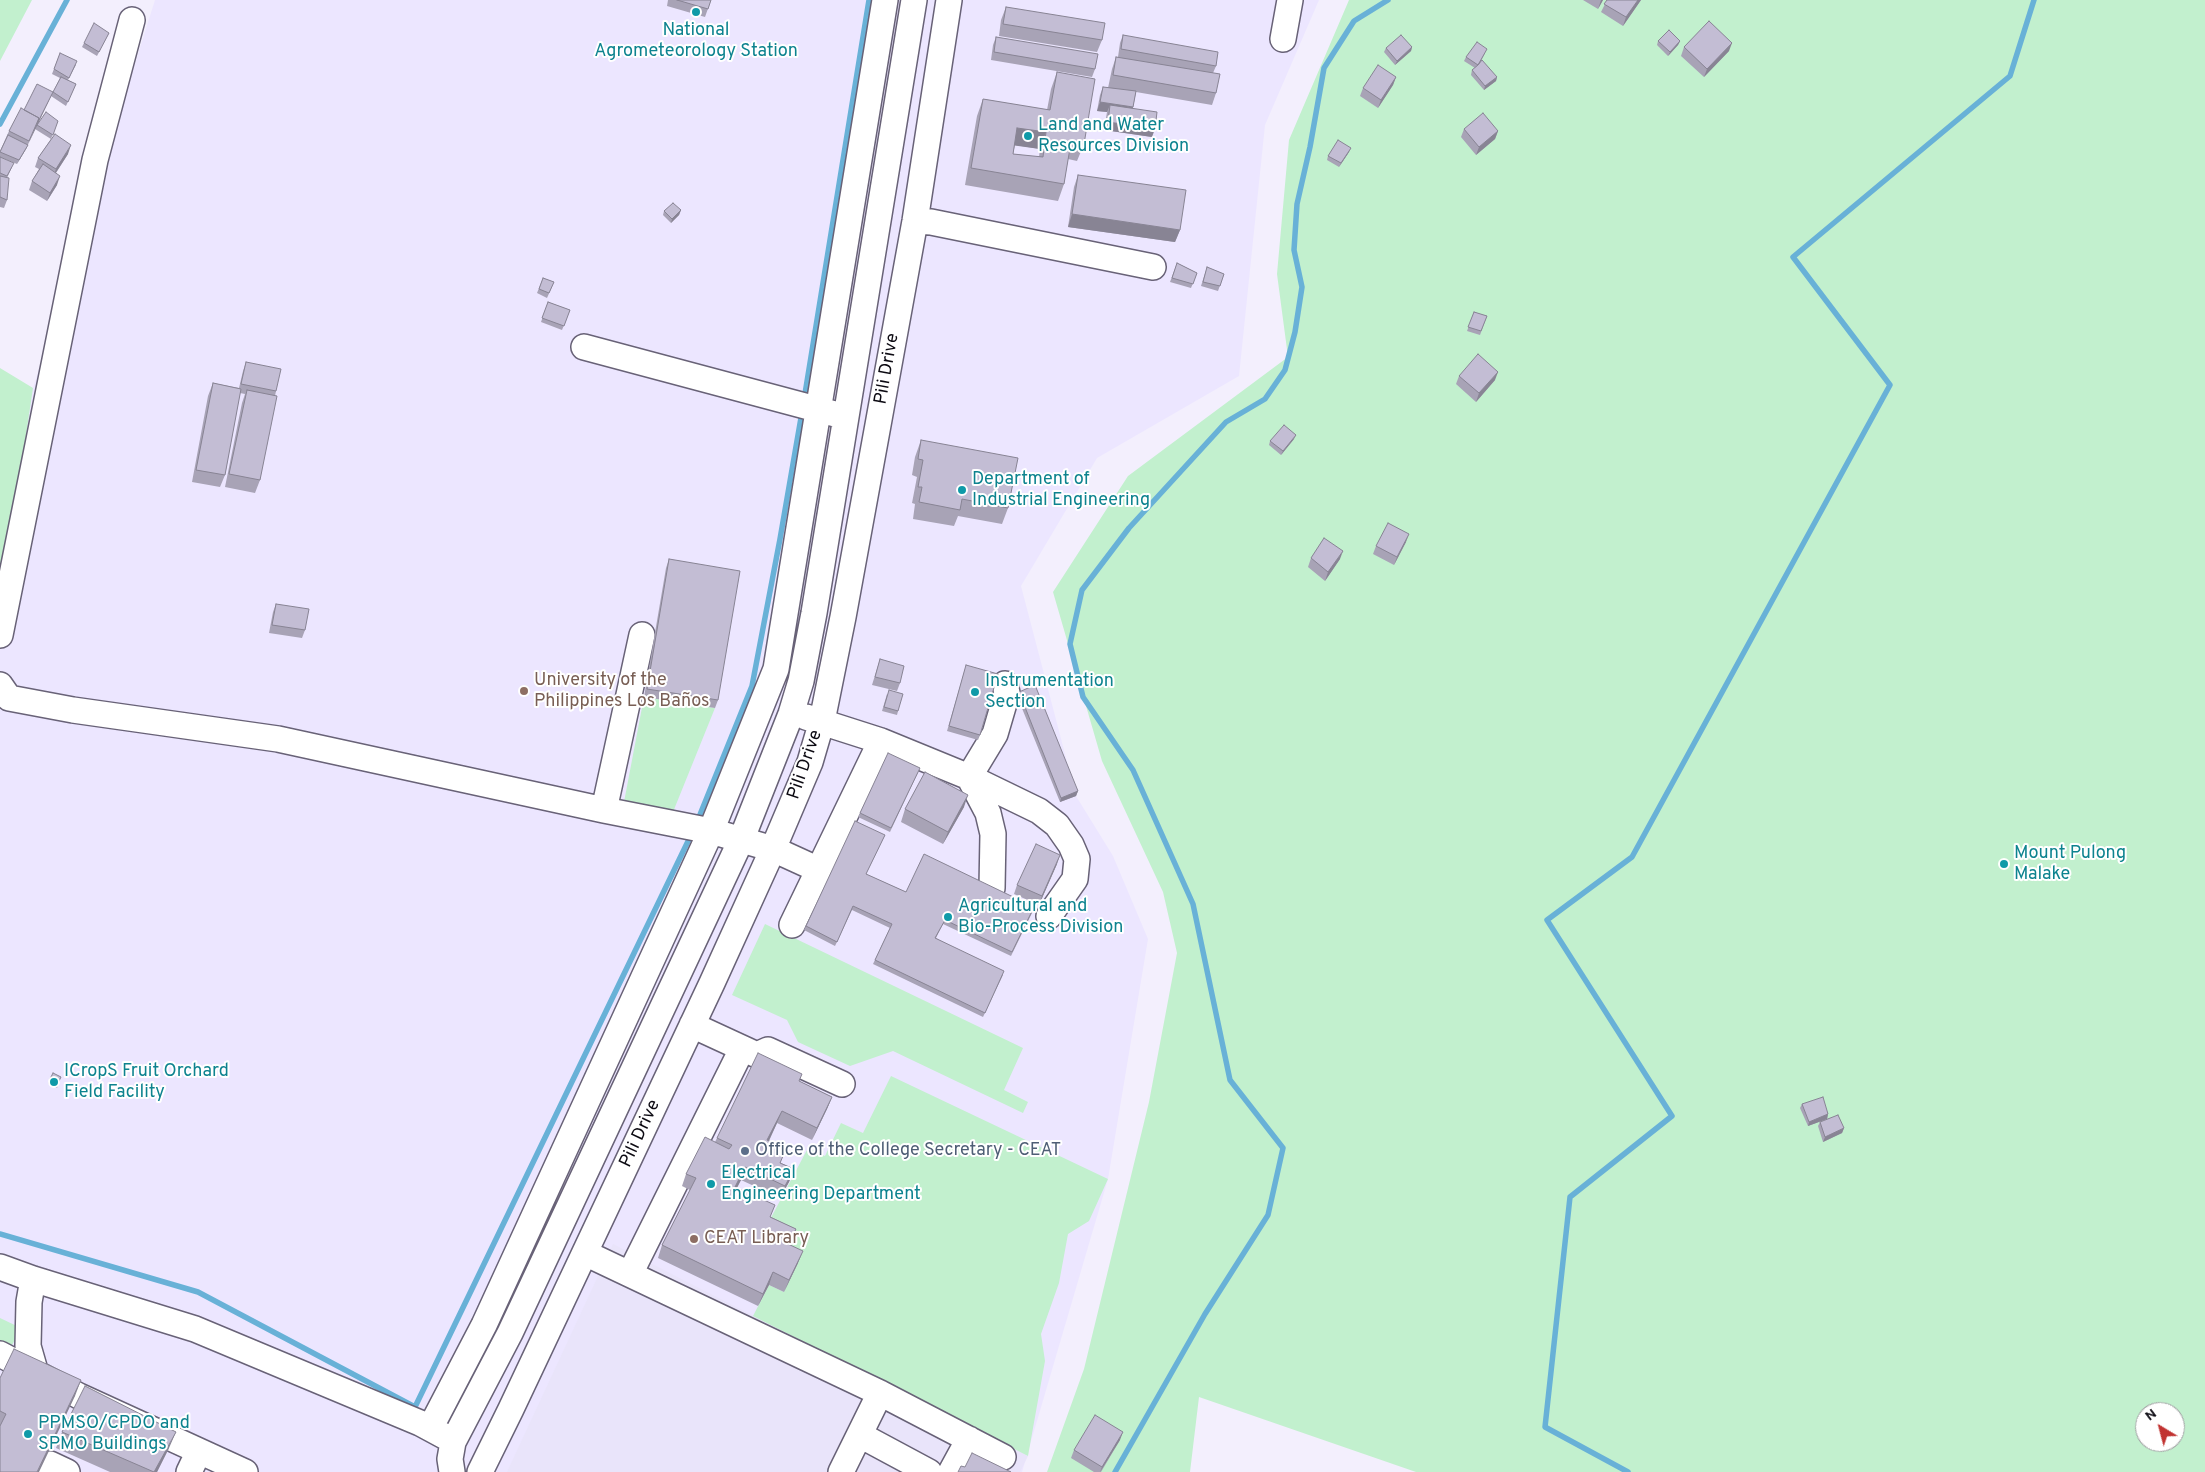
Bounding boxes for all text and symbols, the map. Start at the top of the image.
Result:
marker: National Agrometeorology Station [690,6,702,18]
place label: National Agrometeorology Station [594,20,798,62]
place label: Land and Water Resources Division [1038,115,1189,158]
marker: Land and Water Resources Division [1022,130,1034,142]
street label: Pili Drive [871,332,905,406]
place label: Department of Industrial Engineering [972,469,1150,512]
marker: Department of Industrial Engineering [956,484,968,496]
place label: University of the Philippines Los Baños [534,670,709,712]
place label: Instrumentation Section [985,671,1114,714]
marker: University of the Philippines Los Baños [518,685,530,697]
marker: Instrumentation Section [969,686,981,698]
street label: Pili Drive [784,727,828,803]
place label: Mount Pulong Malake [2014,843,2126,886]
marker: Mount Pulong Malake [1998,858,2010,870]
place label: Agricultural and Bio-Process Division [958,896,1123,939]
marker: Agricultural and Bio-Process Division [942,911,954,923]
place label: ICropS Fruit Orchard Field Facility [64,1061,229,1104]
marker: ICropS Fruit Orchard Field Facility [48,1076,60,1088]
street label: Pili Drive [616,1097,666,1171]
place label: Office of the College Secretary - CEAT [755,1140,1061,1162]
marker: Office of the College Secretary - CEAT [739,1145,751,1157]
place label: Electrical Engineering Department [721,1163,921,1206]
marker: Electrical Engineering Department [705,1178,717,1190]
place label: CEAT Library [704,1228,809,1250]
marker: CEAT Library [688,1233,700,1245]
north arrow [2135,1402,2185,1452]
text: N [2142,1406,2160,1425]
place label: PPMSO/CPDO and SPMO Buildings [38,1413,190,1456]
marker: PPMSO/CPDO and SPMO Buildings [22,1428,34,1440]

